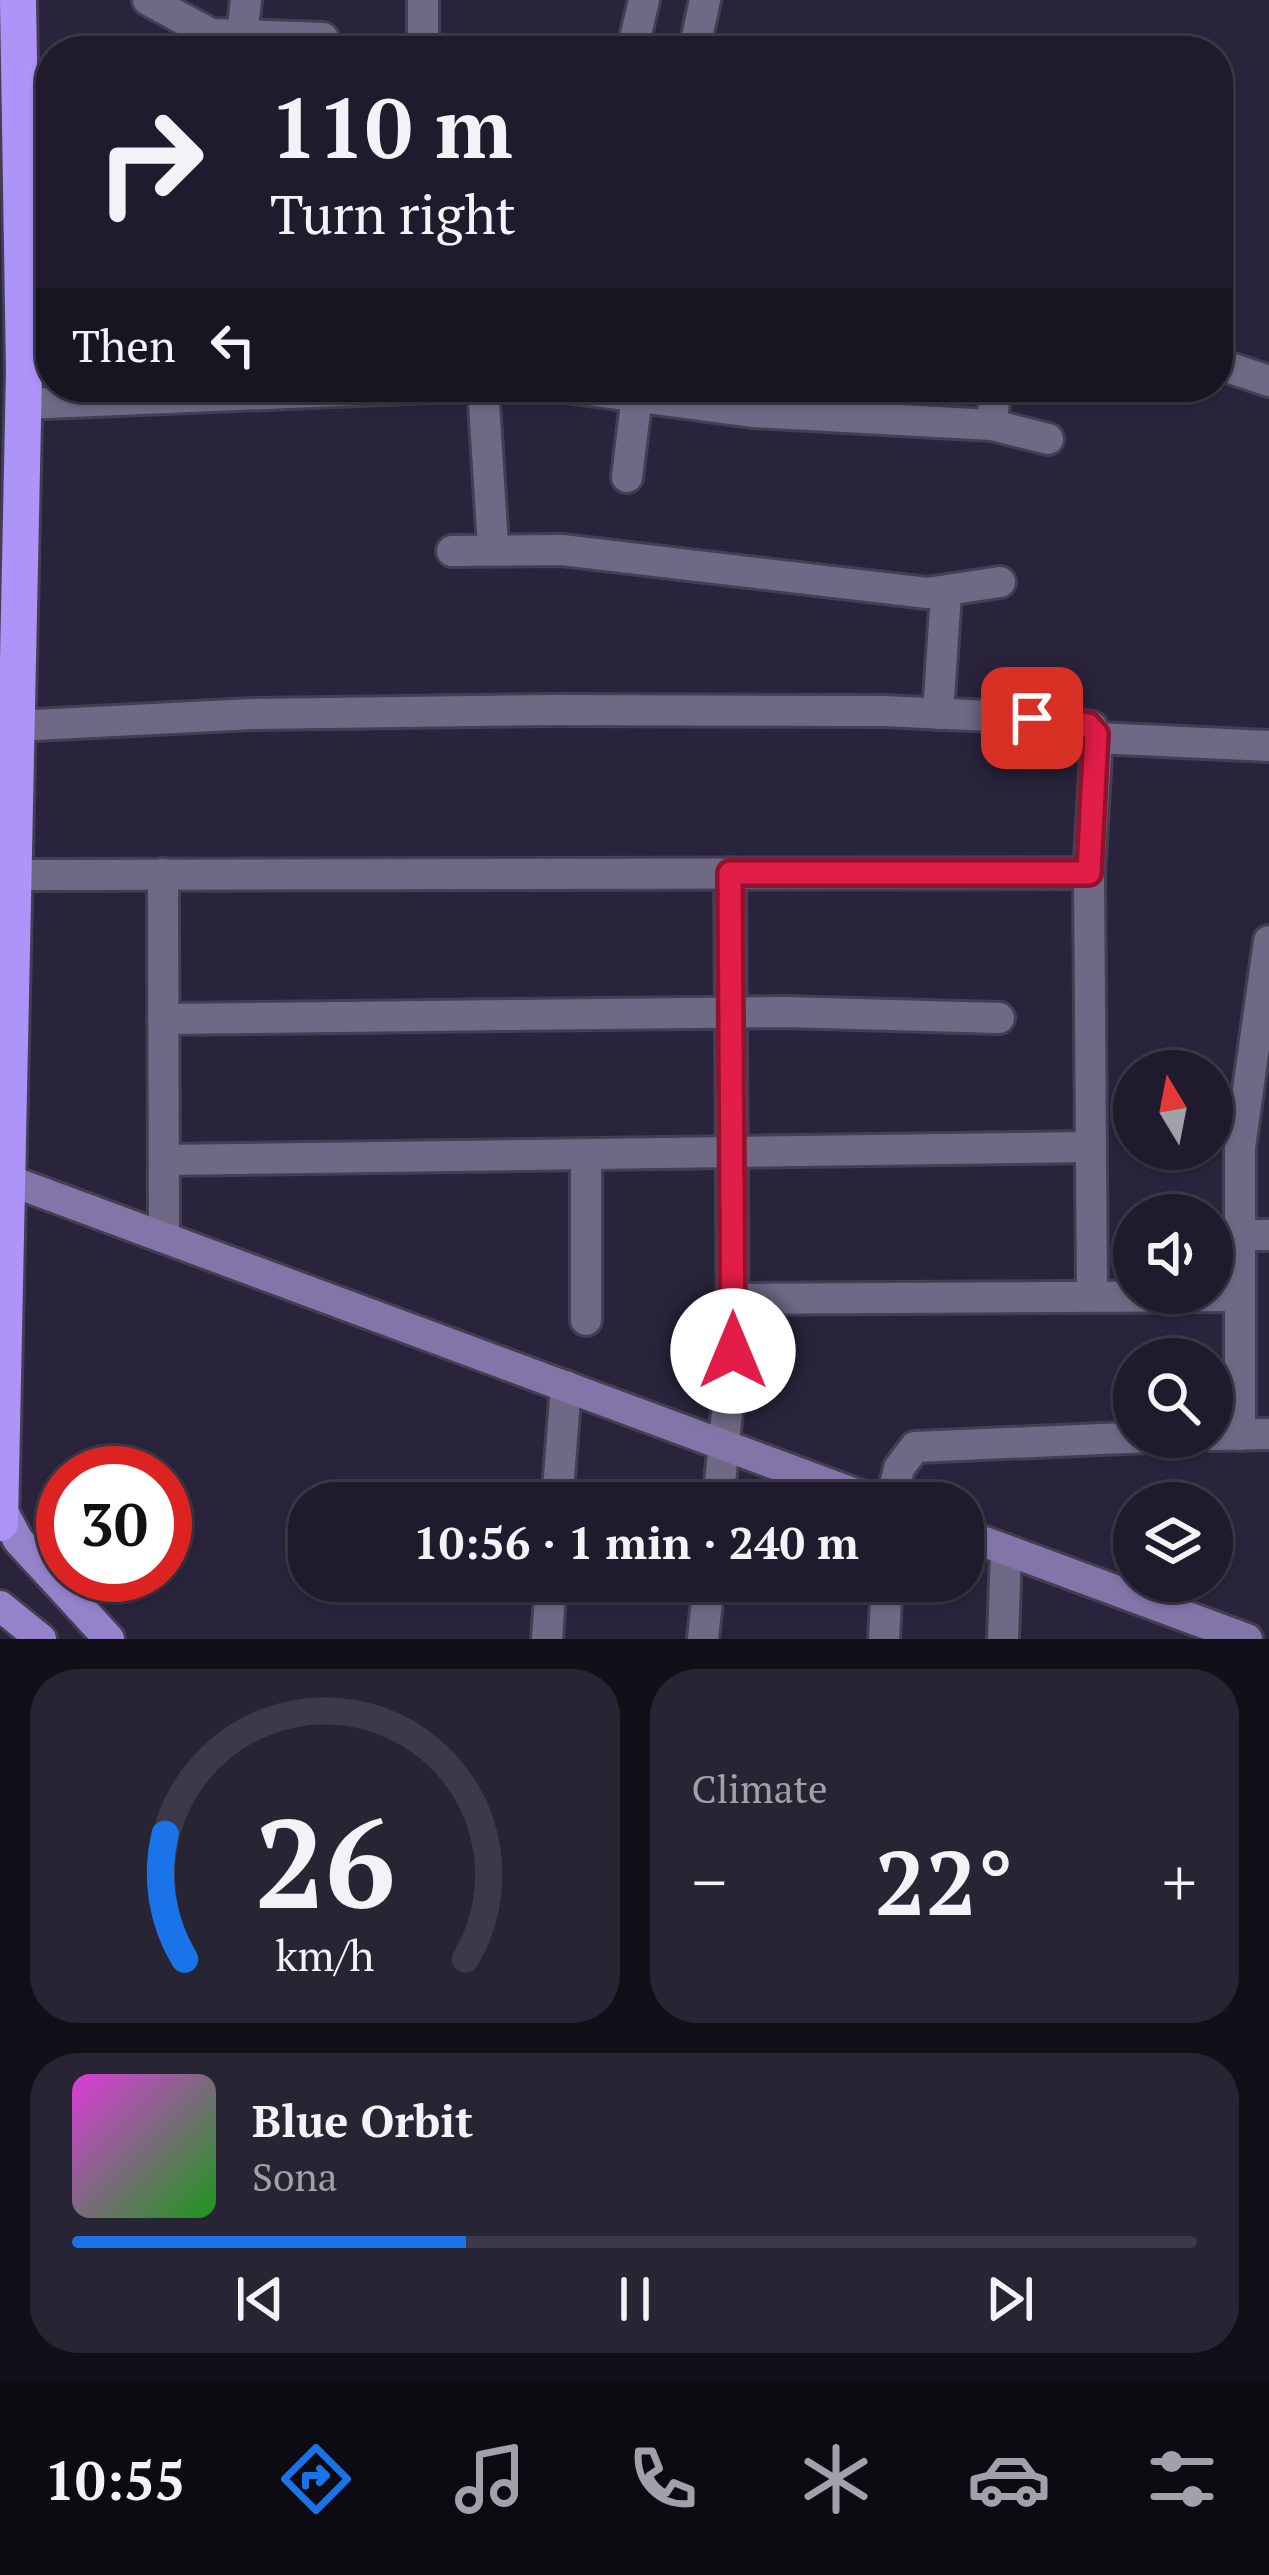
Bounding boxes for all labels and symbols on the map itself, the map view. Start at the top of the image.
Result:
pin [981,667,1083,769]
north arrow [1113,1050,1233,1170]
position arrow [670,1288,796,1414]
speed limit sign: 30 [36,1446,192,1602]

